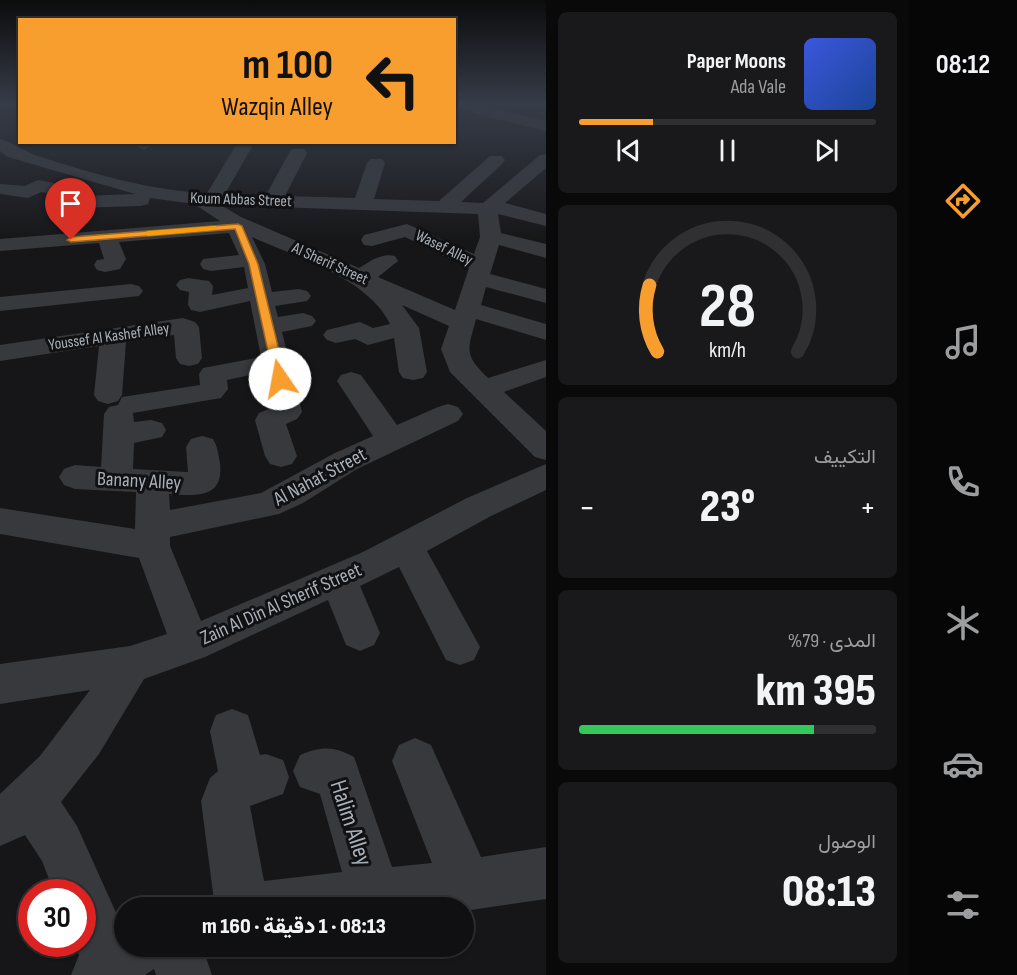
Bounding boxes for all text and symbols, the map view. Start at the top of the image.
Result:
text: 100 m [242,40,333,91]
icon: left [354,42,432,120]
text: Paper Moons [687,48,786,75]
text: 08:12 [936,49,990,81]
text: Ada Vale [731,75,786,99]
text: Wazqin Alley [221,91,333,123]
icon: previous [612,134,645,167]
icon: pause [711,134,744,167]
icon: next [810,134,843,167]
pin [45,178,96,240]
icon: directions [942,180,984,222]
icon: arrive [54,187,87,220]
street label: Koum Abbas Street [190,189,292,211]
street label: Wasef Alley [412,226,476,270]
street label: Al Sherif Street [288,238,371,289]
text: 28 [699,270,756,345]
street label: Youssef Al Kashef Alley [47,319,171,355]
icon: music [942,321,984,363]
text: km/h [709,338,746,363]
position arrow [248,347,312,411]
street label: Al Nahat Street [269,443,370,512]
text: التكييف [814,445,876,469]
icon: phone [942,461,984,503]
street label: Banany Alley [96,467,182,495]
text: 23° [700,480,755,535]
text: − [579,488,595,528]
text: + [860,488,876,528]
street label: Zain Al Din Al Sherif Street [197,558,365,650]
icon: climate [942,602,984,644]
text: المدى · 79% [788,629,876,653]
text: 395 km [756,664,876,719]
icon: car [942,743,984,785]
street label: Halim Alley [324,777,378,869]
text: الوصول [818,830,876,854]
text: 08:13 [782,865,876,920]
speed limit sign: 30 [18,879,96,957]
icon: filters [942,884,984,926]
text: 08:13 · 1 دقيقة · 160 m [202,913,386,940]

